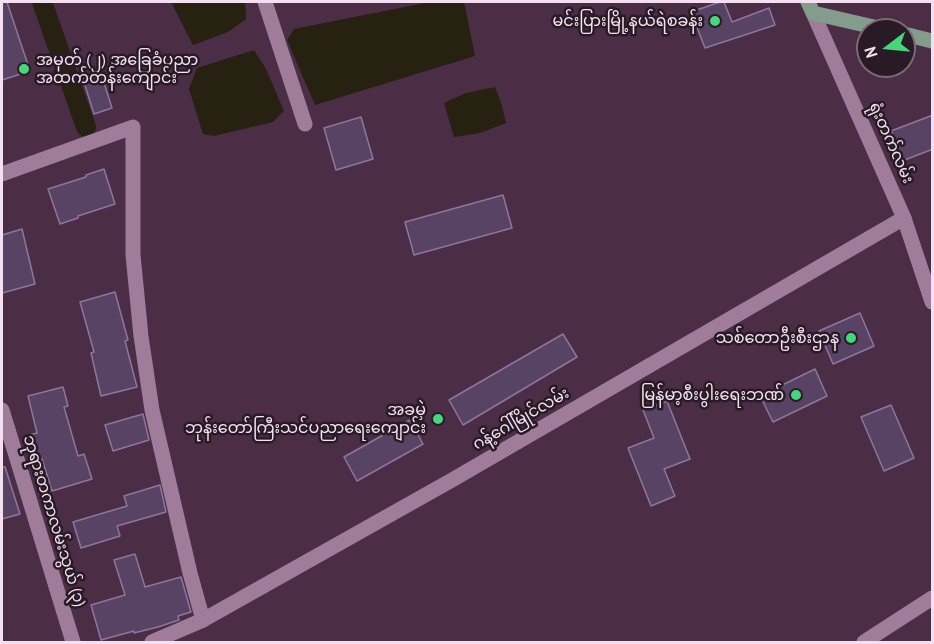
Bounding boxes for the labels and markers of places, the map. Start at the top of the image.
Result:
place label: မင်းပြားမြို့နယ်ရဲစခန်း [553,11,703,31]
marker: မင်းပြားမြို့နယ်ရဲစခန်း [708,14,722,28]
place label: အမှတ် (၂) အခြေခံပညာ အထက်တန်းကျောင်း [36,50,198,88]
marker: အမှတ် (၂) အခြေခံပညာ အထက်တန်းကျောင်း [17,62,31,76]
place label: သစ်တောဦးစီးဌာန [716,328,839,348]
marker: သစ်တောဦးစီးဌာန [844,331,858,345]
place label: မြန်မာ့စီးပွါးရေးဘဏ် [641,385,784,405]
marker: မြန်မာ့စီးပွါးရေးဘဏ် [789,388,803,402]
place label: အခမဲ့ ဘုန်းတော်ကြီးသင်ပညာရေးကျောင်း [185,400,426,438]
marker: အခမဲ့ ဘုန်းတော်ကြီးသင်ပညာရေးကျောင်း [431,412,445,426]

